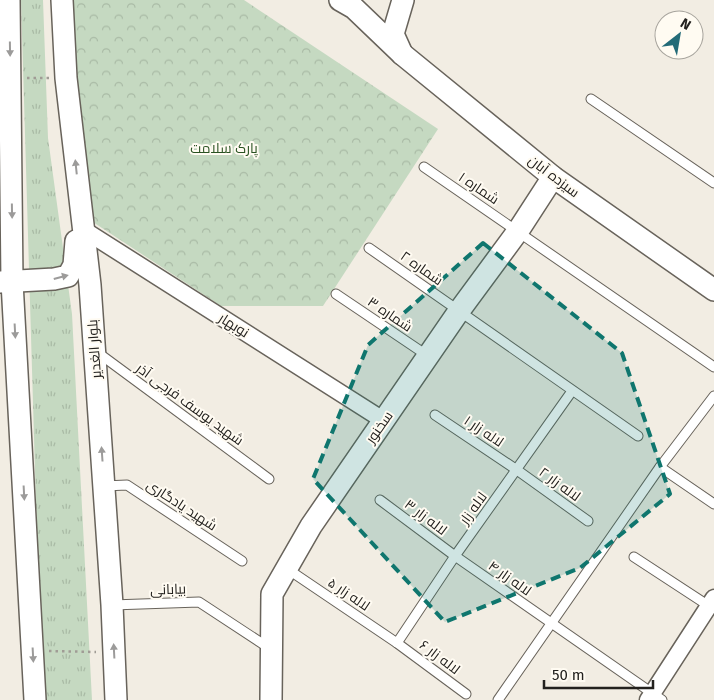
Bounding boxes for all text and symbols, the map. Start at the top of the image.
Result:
north arrow [654,10,704,60]
text: N [677,15,694,34]
one-way arrow [6,41,14,57]
park label: پارک سلامت [190,140,258,158]
street label: سیزده آبان [525,152,583,201]
one-way arrow [72,159,80,175]
street label: شماره ۱ [455,169,502,208]
one-way arrow [8,203,16,219]
street label: شماره ۲ [397,248,446,289]
one-way arrow [53,273,68,281]
street label: شماره ۳ [364,293,415,335]
street label: نوبهار [215,309,252,341]
street label: بلوار الغدیر [84,319,105,380]
one-way arrow [12,323,20,339]
street label: شهید یوسف فرجی آذر [132,359,247,449]
street label: سخنور [362,408,397,448]
street label: لاله زار ۱ [461,412,507,451]
one-way arrow [97,446,105,462]
street label: لاله زار ۲ [536,464,584,505]
street label: شهید یادگاری [143,476,220,534]
one-way arrow [21,485,29,501]
street label: لاله زار [455,489,491,529]
street label: لاله زار ۳ [401,496,450,539]
street label: لاله زار ۴ [485,557,535,599]
street label: لاله زار ۵ [324,574,373,615]
street label: بیابانی [150,580,186,599]
street label: لاله زار ۶ [416,637,463,678]
one-way arrow [109,643,117,659]
one-way arrow [29,648,37,664]
scale bar [544,658,653,690]
text: 50 m [552,666,585,684]

